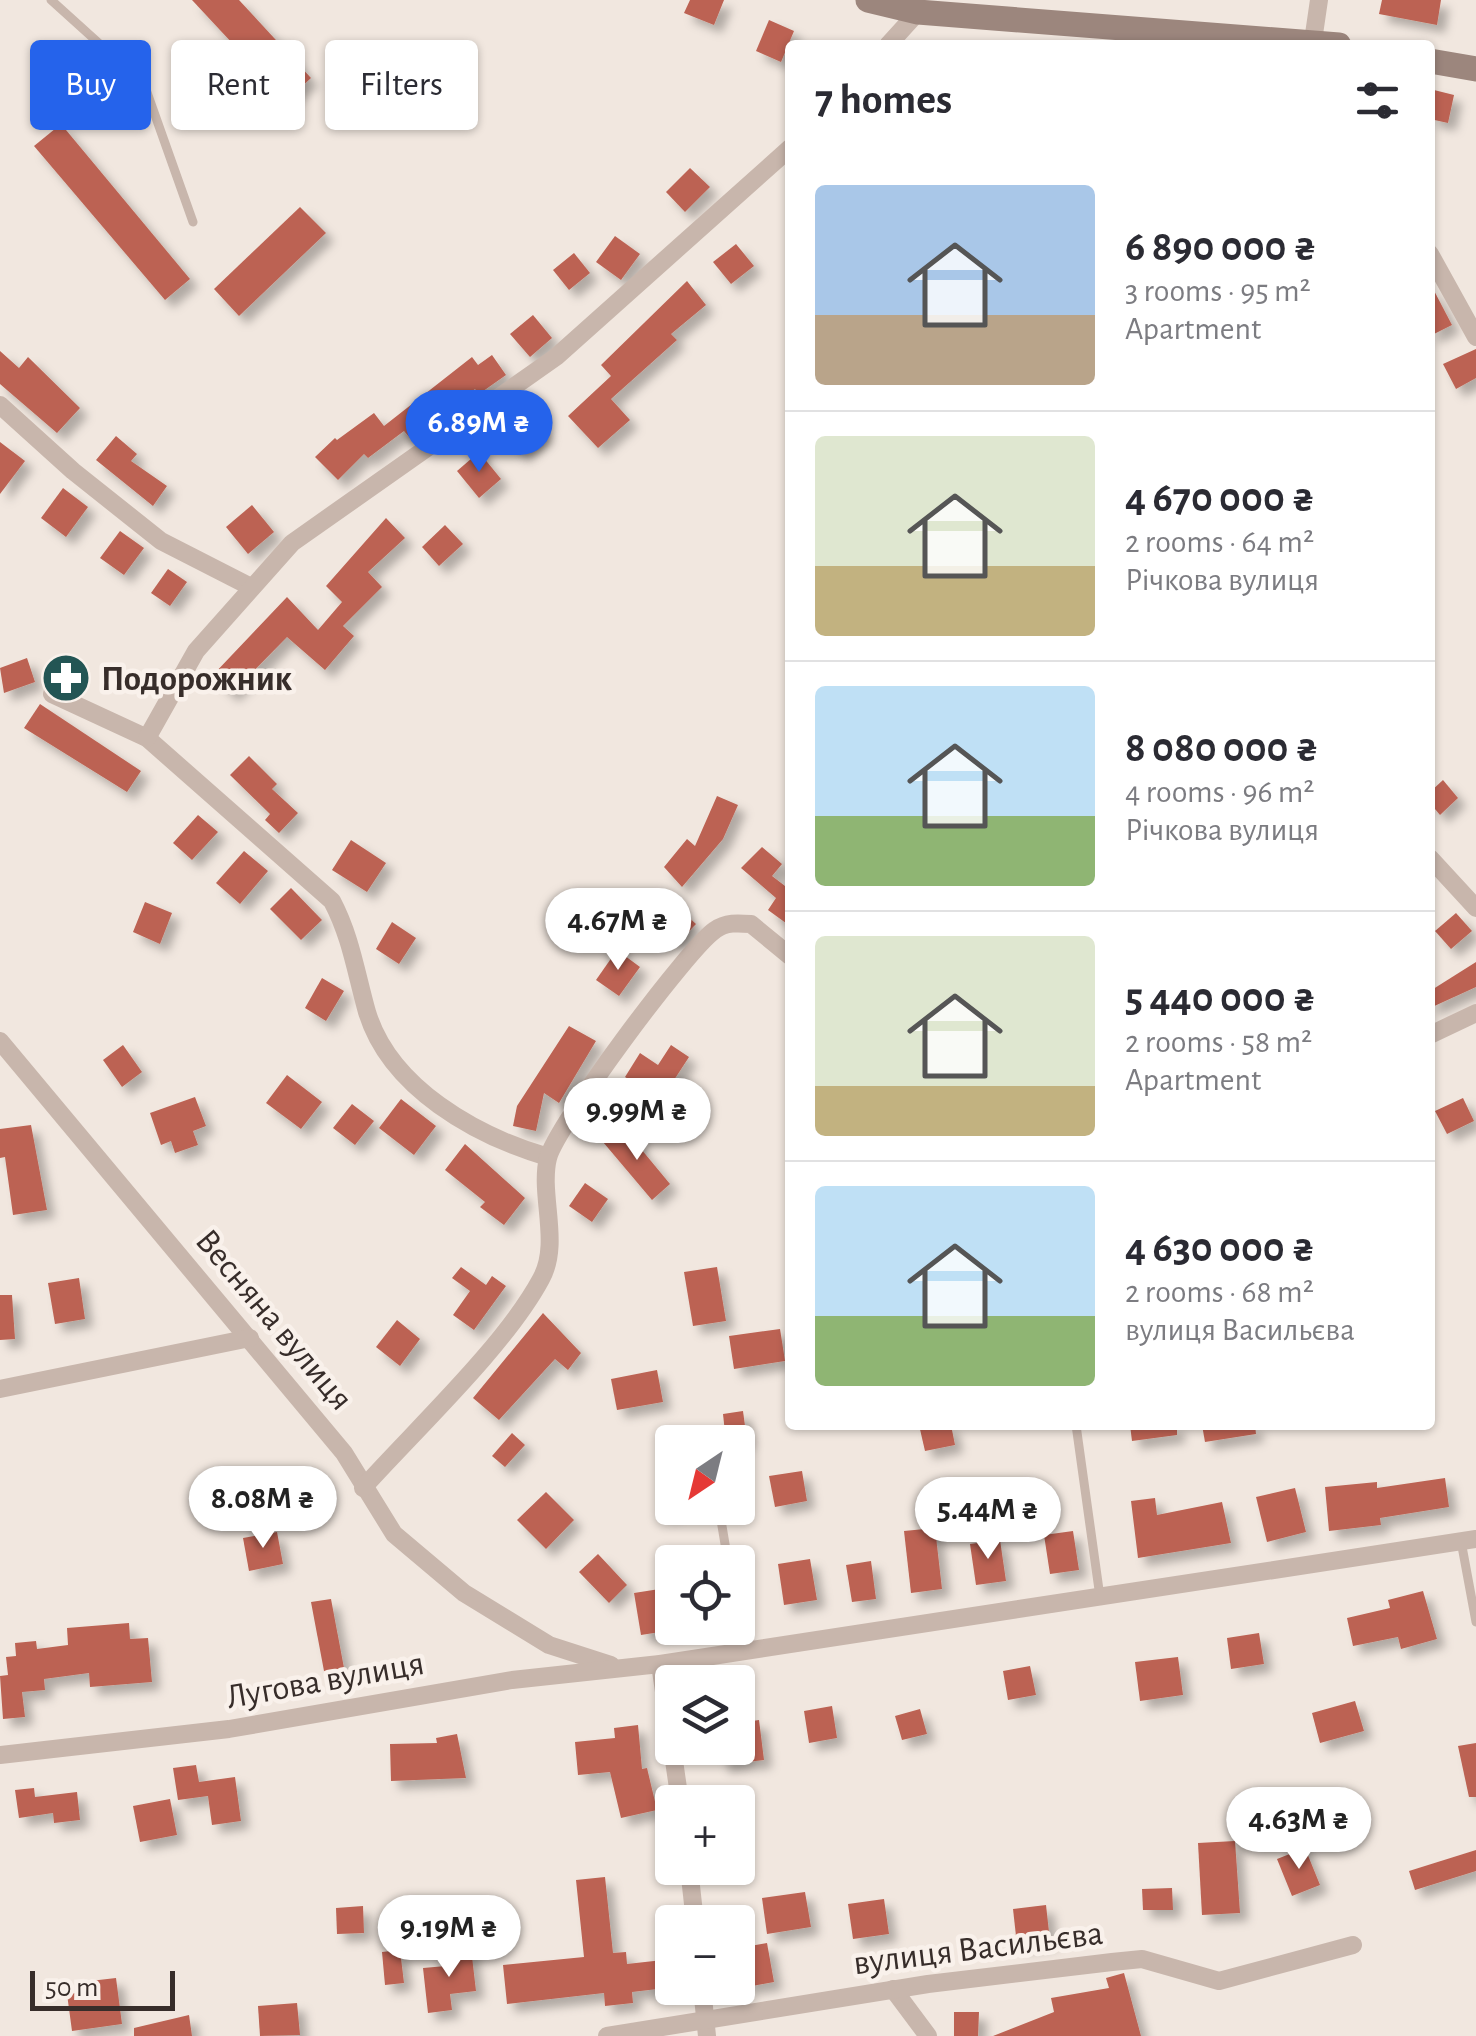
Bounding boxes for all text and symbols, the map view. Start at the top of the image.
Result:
chip: Buy [30,40,151,130]
chip: Rent [171,40,305,130]
chip: Filters [325,40,478,130]
icon: filters [1350,73,1405,128]
text: 7 homes [815,79,952,121]
icon: home [895,225,1015,345]
text: 6 890 000 ₴ [1125,226,1317,268]
text: 3 rooms · 95 m² [1125,275,1311,307]
text: Apartment [1125,313,1261,345]
pin: 6.89M ₴ [387,390,571,475]
text: 6.89M ₴ [428,406,530,438]
icon: home [895,476,1015,596]
text: 4 670 000 ₴ [1125,477,1315,519]
text: 2 rooms · 64 m² [1125,526,1314,558]
text: Річкова вулиця [1125,564,1319,596]
pharmacy icon: Подорожник [40,652,92,704]
place label: Подорожник [101,662,293,697]
icon: home [895,726,1015,846]
text: 8 080 000 ₴ [1125,727,1319,769]
text: 4 rooms · 96 m² [1125,776,1315,808]
text: Річкова вулиця [1125,814,1319,846]
pin: 4.67M ₴ [526,888,710,973]
text: 4.67M ₴ [567,904,669,936]
icon: home [895,976,1015,1096]
text: 5 440 000 ₴ [1125,977,1316,1019]
text: 2 rooms · 58 m² [1125,1026,1312,1058]
text: Apartment [1125,1064,1261,1096]
pin: 9.99M ₴ [545,1078,729,1163]
text: 9.99M ₴ [586,1094,688,1126]
street label: Весняна вулиця [189,1223,359,1417]
icon: home [895,1226,1015,1346]
text: 4 630 000 ₴ [1125,1227,1315,1269]
text: 2 rooms · 68 m² [1125,1276,1314,1308]
text: вулиця Васильєва [1125,1314,1355,1346]
north arrow [655,1425,755,1525]
map controls [655,1425,755,2005]
pin: 8.08M ₴ [171,1466,355,1551]
pin: 5.44M ₴ [896,1477,1080,1562]
text: 8.08M ₴ [211,1482,315,1514]
text: 5.44M ₴ [937,1493,1039,1525]
button: locate [655,1545,755,1645]
street label: Лугова вулиця [224,1646,427,1715]
button: layers [655,1665,755,1765]
button: + [655,1785,755,1885]
pin: 4.63M ₴ [1207,1787,1391,1872]
text: 4.63M ₴ [1248,1803,1350,1835]
pin: 9.19M ₴ [357,1895,541,1980]
button: − [655,1905,755,2005]
text: 9.19M ₴ [400,1911,498,1943]
street label: вулиця Васильєва [851,1916,1105,1981]
scale bar [30,1966,175,2010]
text: 50 m [45,1974,99,2002]

